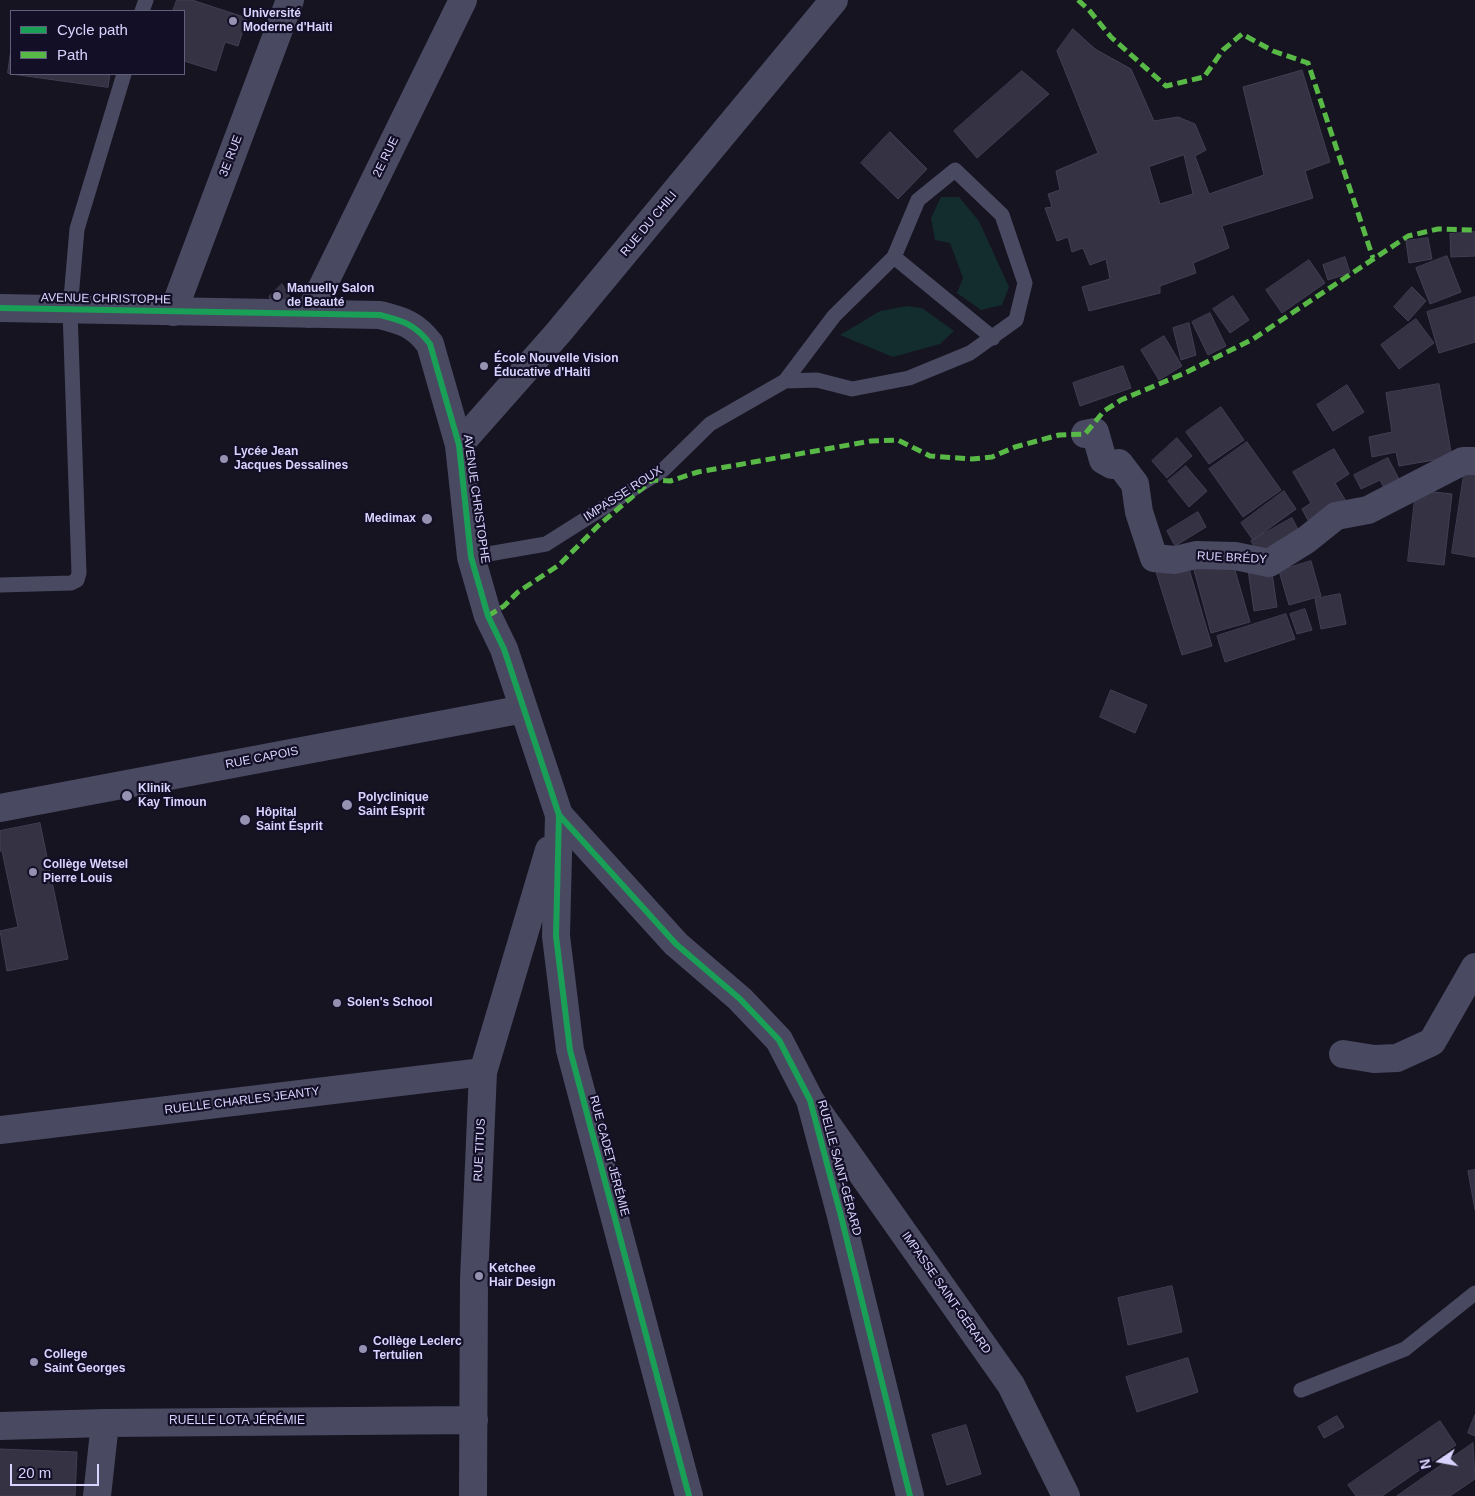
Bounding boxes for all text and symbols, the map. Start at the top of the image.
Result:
place label: Université Moderne d'Haiti [243,7,333,35]
legend [10,10,185,75]
marker: Université Moderne d'Haiti [227,15,239,27]
text: Cycle path [57,21,128,38]
text: Path [57,46,88,63]
street label: 3E RUE [217,133,245,179]
street label: 2E RUE [370,134,402,180]
street label: RUE DU CHILI [618,189,680,259]
place label: Manuelly Salon de Beauté [287,282,374,310]
marker: Manuelly Salon de Beauté [271,290,283,302]
street label: AVENUE CHRISTOPHE [41,291,171,307]
place label: École Nouvelle Vision Éducative d'Haiti [494,352,618,380]
marker: École Nouvelle Vision Éducative d'Haiti [478,360,490,372]
street label: AVENUE CHRISTOPHE [460,434,492,564]
place label: Lycée Jean Jacques Dessalines [234,445,348,473]
marker: Lycée Jean Jacques Dessalines [218,453,230,465]
street label: IMPASSE ROUX [581,463,665,525]
place label: Medimax [365,512,416,526]
marker: Medimax [420,512,434,526]
street label: RUE BRÉDY [1197,549,1267,567]
street label: RUE CAPOIS [224,744,300,772]
place label: Klinik Kay Timoun [138,782,206,810]
marker: Klinik Kay Timoun [120,789,134,803]
place label: Polyclinique Saint Esprit [358,791,429,819]
marker: Polyclinique Saint Esprit [340,798,354,812]
place label: Hôpital Saint Ésprit [256,806,323,834]
marker: Hôpital Saint Ésprit [238,813,252,827]
place label: Collège Wetsel Pierre Louis [43,858,128,886]
marker: Collège Wetsel Pierre Louis [27,866,39,878]
place label: Solen's School [347,996,433,1010]
marker: Solen's School [331,997,343,1009]
street label: RUELLE CHARLES JEANTY [164,1084,320,1118]
street label: RUE CADET JÉRÉMIE [586,1094,632,1218]
street label: RUELLE SAINT-GÉRARD [814,1099,864,1237]
street label: RUE TITUS [471,1118,489,1182]
street label: IMPASSE SAINT-GÉRARD [898,1229,994,1357]
place label: Ketchee Hair Design [489,1262,556,1290]
marker: Ketchee Hair Design [473,1270,485,1282]
place label: Collège Leclerc Tertulien [373,1335,462,1363]
marker: Collège Leclerc Tertulien [357,1343,369,1355]
place label: College Saint Georges [44,1348,125,1376]
marker: College Saint Georges [28,1356,40,1368]
street label: RUELLE LOTA JÉRÉMIE [169,1414,305,1428]
north arrow [1415,1436,1465,1486]
scale bar [12,1454,101,1486]
text: N [1416,1458,1434,1471]
text: 20 m [18,1464,51,1481]

